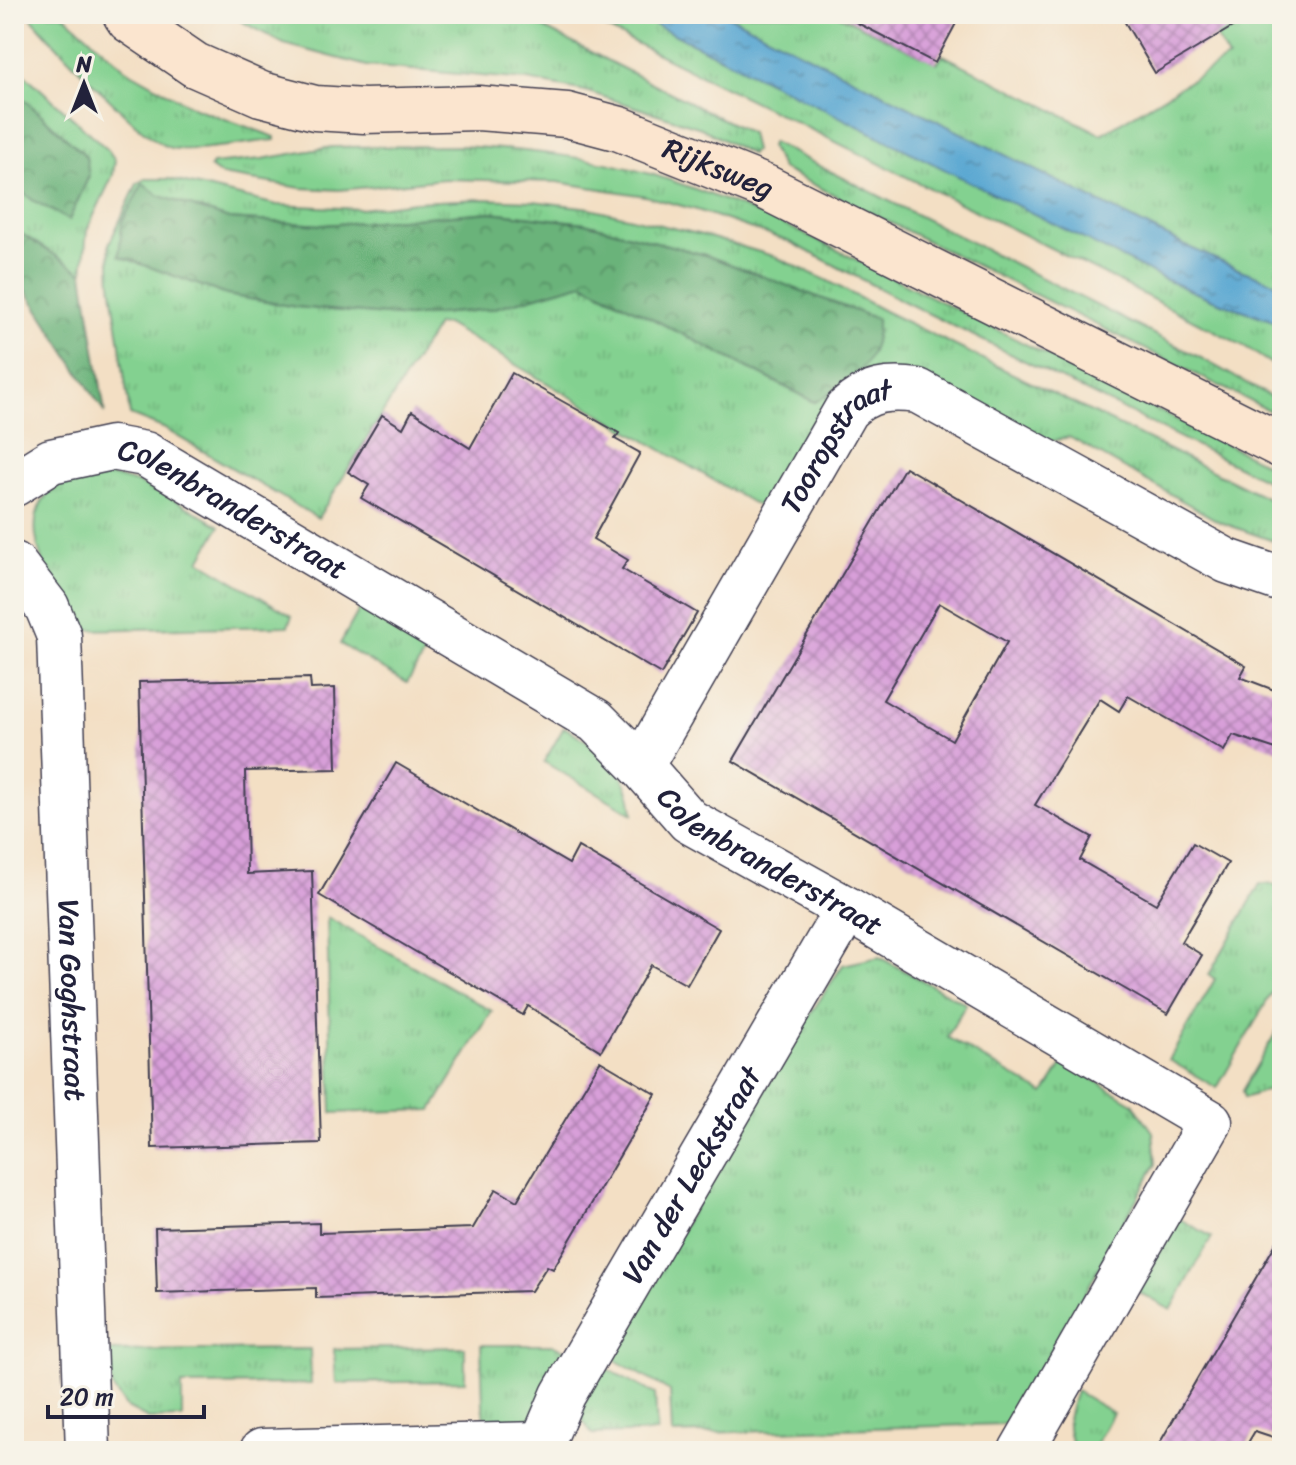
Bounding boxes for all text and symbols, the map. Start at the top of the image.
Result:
north arrow [44,44,124,124]
text: N [75,45,92,84]
street label: Rijksweg [654,122,782,215]
street label: Tooropstraat [764,362,897,524]
street label: Colenbranderstraat [114,423,358,595]
street label: Colenbranderstraat [643,773,894,952]
street label: Van Goghstraat [41,898,103,1102]
street label: Van der Leckstraat [606,1054,778,1295]
scale bar [48,1369,204,1419]
text: 20 m [60,1376,114,1418]

